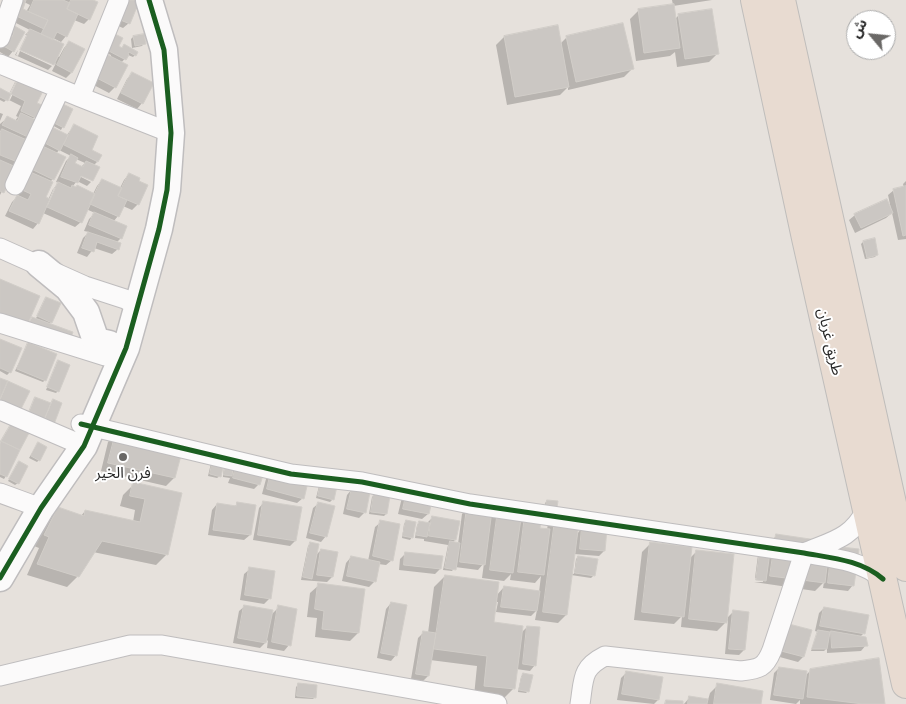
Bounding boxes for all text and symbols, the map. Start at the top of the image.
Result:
north arrow [846,10,896,60]
text: ش [845,15,872,42]
street label: طريق غريان [813,307,845,377]
marker: فرن الخير [117,451,129,463]
place label: فرن الخير [95,465,151,483]

